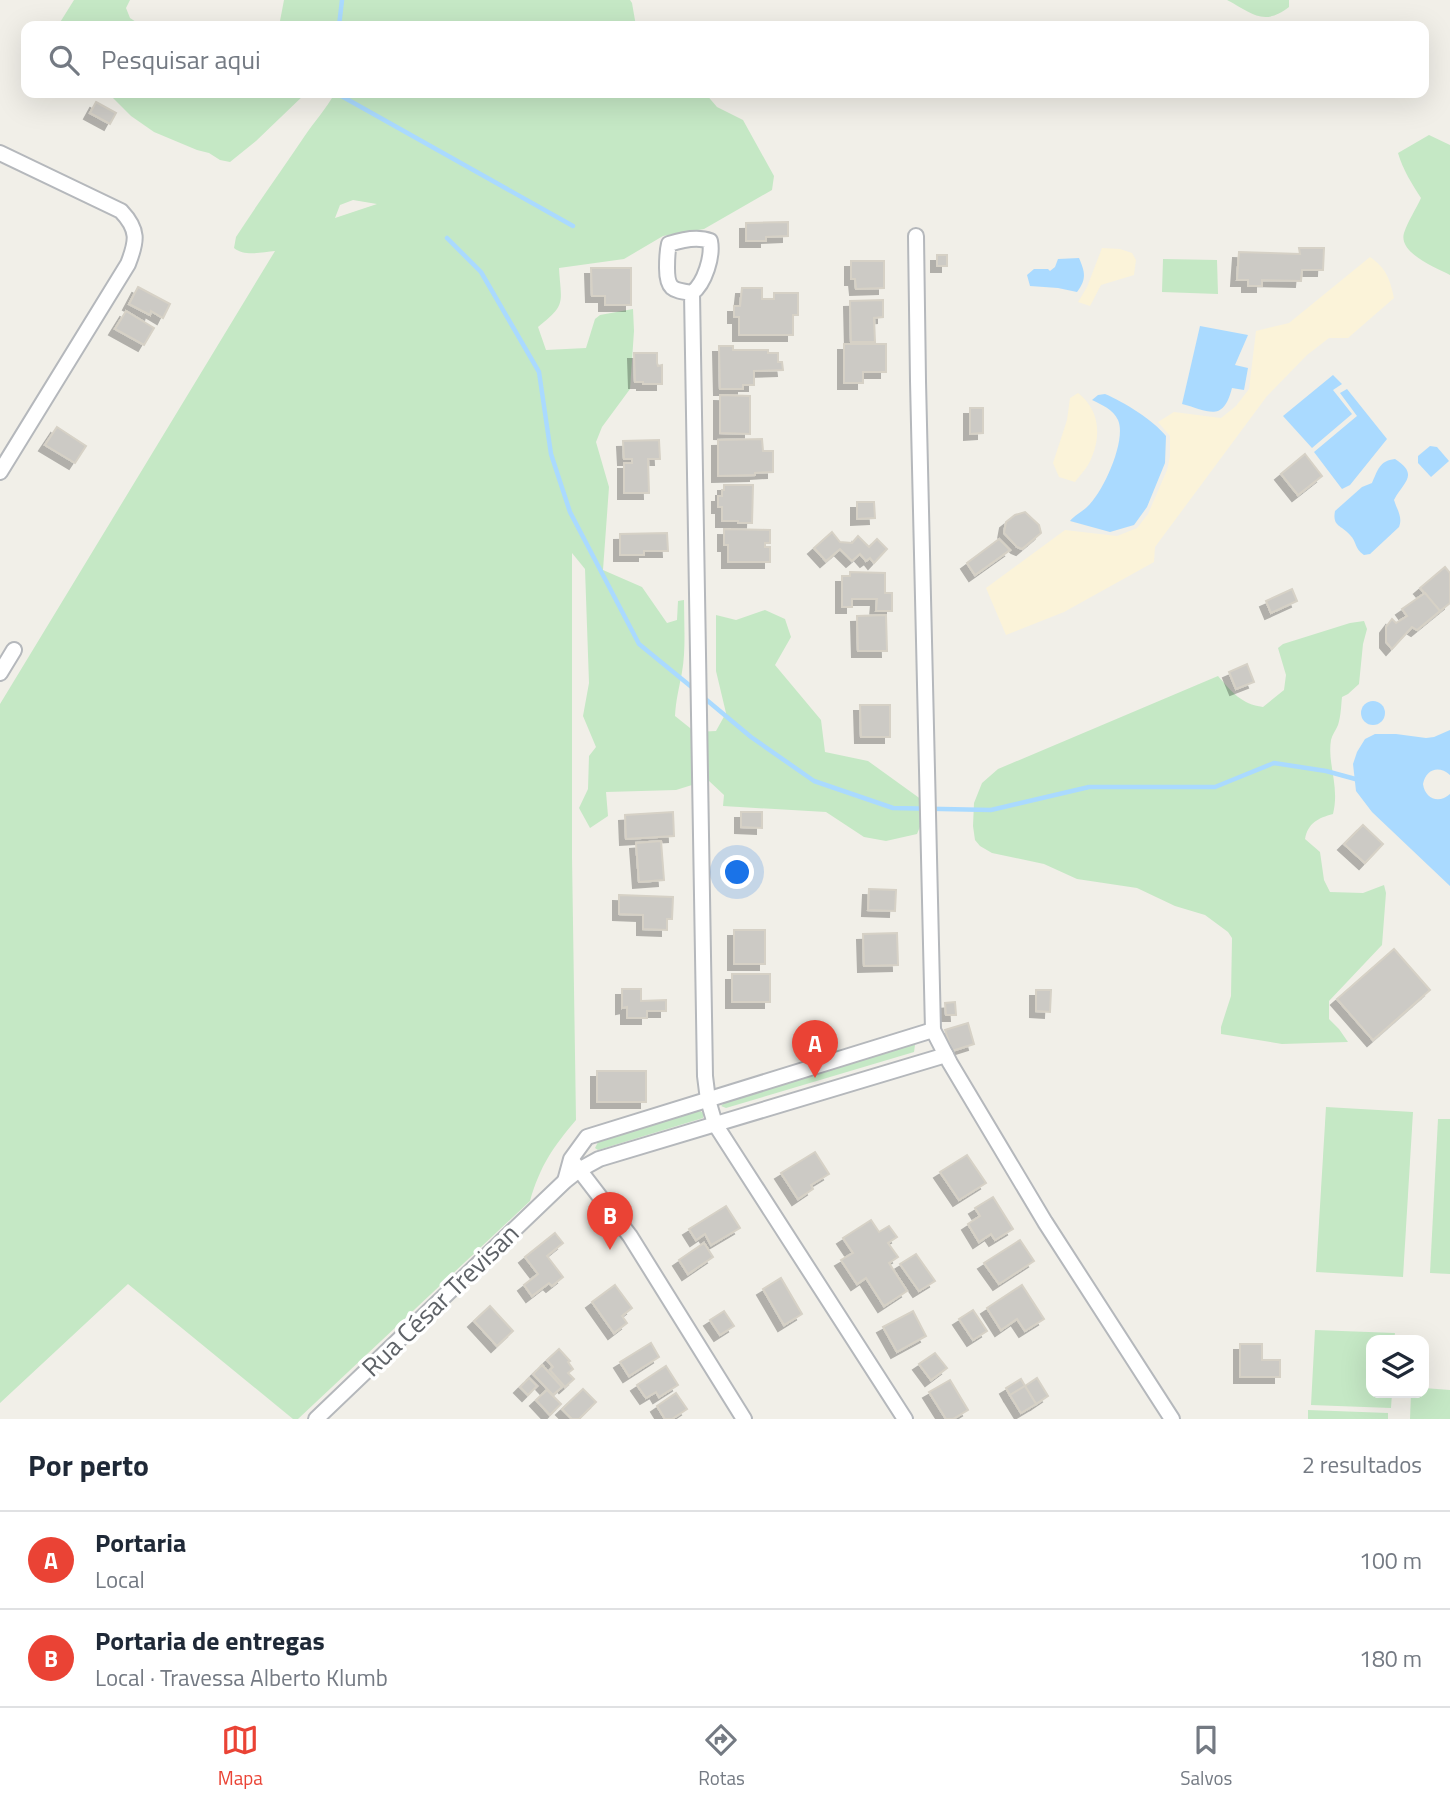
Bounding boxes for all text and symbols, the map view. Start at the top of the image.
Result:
search box [21,21,1429,98]
text: Pesquisar aqui [101,40,261,79]
icon: search [45,41,83,79]
your location [720,855,754,889]
pin: A [792,1020,838,1078]
pin: B [587,1192,633,1250]
street label: Rua César Trevisan [352,1215,528,1385]
map controls [1366,1335,1429,1398]
button: layers [1366,1335,1429,1398]
text: Por perto [28,1442,149,1488]
text: 2 resultados [1302,1447,1422,1482]
text: Portaria [95,1523,186,1562]
text: A [44,1543,58,1578]
text: 100 m [1359,1543,1422,1578]
text: Local [95,1562,145,1597]
text: Portaria de entregas [95,1621,325,1660]
text: B [44,1641,58,1676]
text: 180 m [1359,1641,1422,1676]
text: Local · Travessa Alberto Klumb [95,1660,388,1695]
tab: Mapa [218,1721,263,1792]
tab: Rotas [698,1721,745,1792]
tab: Salvos [1180,1721,1232,1792]

